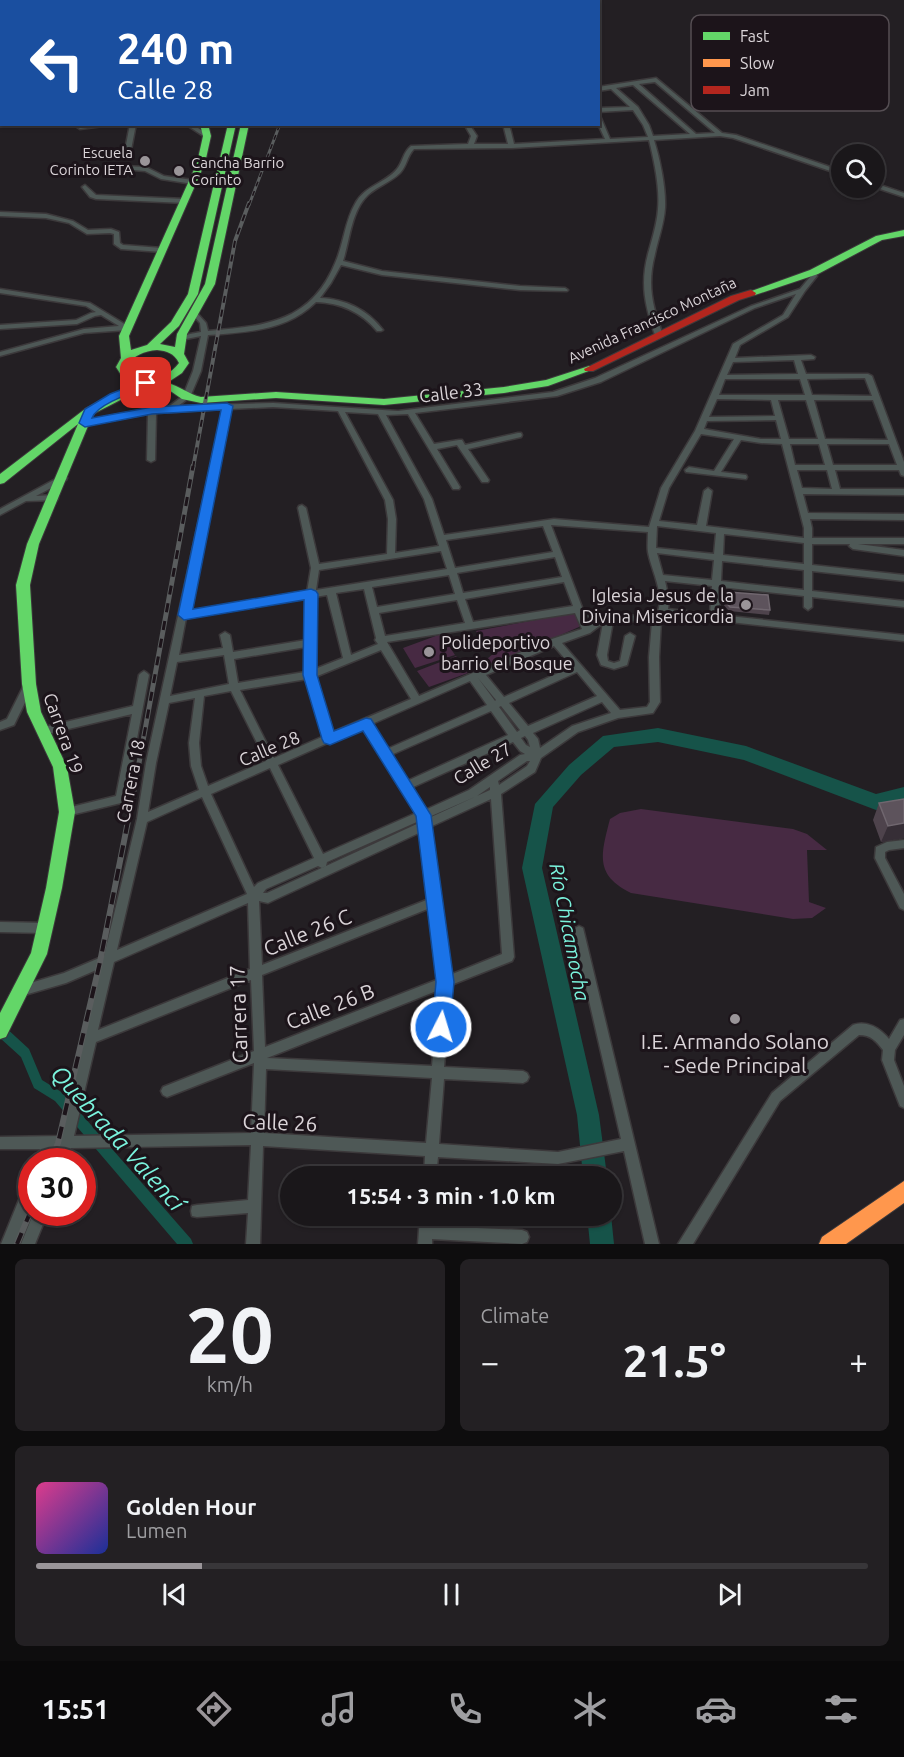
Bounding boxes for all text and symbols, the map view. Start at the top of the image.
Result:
legend [691,15,889,111]
icon: left [18,24,96,102]
text: 240 m [117,25,234,72]
text: Fast [740,27,770,45]
text: Slow [740,54,775,72]
text: Calle 28 [117,74,213,104]
text: Jam [740,81,770,99]
place label: Escuela Corinto IETA [50,144,133,178]
map controls [831,144,885,198]
button: search [831,144,885,198]
marker: Escuela Corinto IETA [138,154,152,168]
place label: Cancha Barrio Corinto [191,154,284,188]
marker: Cancha Barrio Corinto [172,164,186,178]
street label: Avenida Francisco Montaña [565,274,739,366]
pin [120,357,171,408]
icon: arrive [129,366,162,399]
street label: Calle 33 [418,378,484,406]
place label: Iglesia Jesus de la Divina Misericordia [581,585,734,626]
marker: Iglesia Jesus de la Divina Misericordia [739,598,753,612]
place label: Polideportivo barrio el Bosque [441,632,573,673]
marker: Polideportivo barrio el Bosque [422,645,436,659]
street label: Carrera 19 [40,690,88,776]
street label: Calle 28 [236,726,302,770]
street label: Carrera 18 [112,738,148,824]
street label: Calle 27 [449,738,515,788]
water label: Río Chicamocha [545,861,595,1003]
street label: Calle 26 C [260,904,354,960]
street label: Carrera 17 [224,964,252,1064]
street label: Calle 26 B [282,978,378,1034]
position arrow [409,995,473,1059]
marker: I.E. Armando Solano - Sede Principal [728,1012,742,1026]
place label: I.E. Armando Solano - Sede Principal [641,1029,829,1077]
water label: Quebrada Valencí [45,1060,192,1219]
street label: Calle 26 [242,1109,318,1135]
speed limit sign: 30 [18,1148,96,1226]
text: 15:54 · 3 min · 1.0 km [346,1183,556,1208]
text: 20 [186,1290,274,1378]
text: Climate [481,1304,549,1327]
text: 21.5° [623,1335,726,1386]
text: − [481,1343,499,1380]
text: + [849,1343,868,1380]
text: km/h [207,1373,253,1396]
text: Golden Hour [126,1494,256,1519]
text: Lumen [126,1519,187,1542]
icon: previous [158,1578,191,1611]
icon: pause [435,1578,468,1611]
icon: next [713,1578,746,1611]
icon: directions [193,1688,235,1730]
icon: music [318,1688,360,1730]
icon: phone [444,1688,486,1730]
icon: climate [569,1688,611,1730]
icon: car [695,1688,737,1730]
icon: filters [820,1688,862,1730]
text: 15:51 [42,1694,109,1724]

